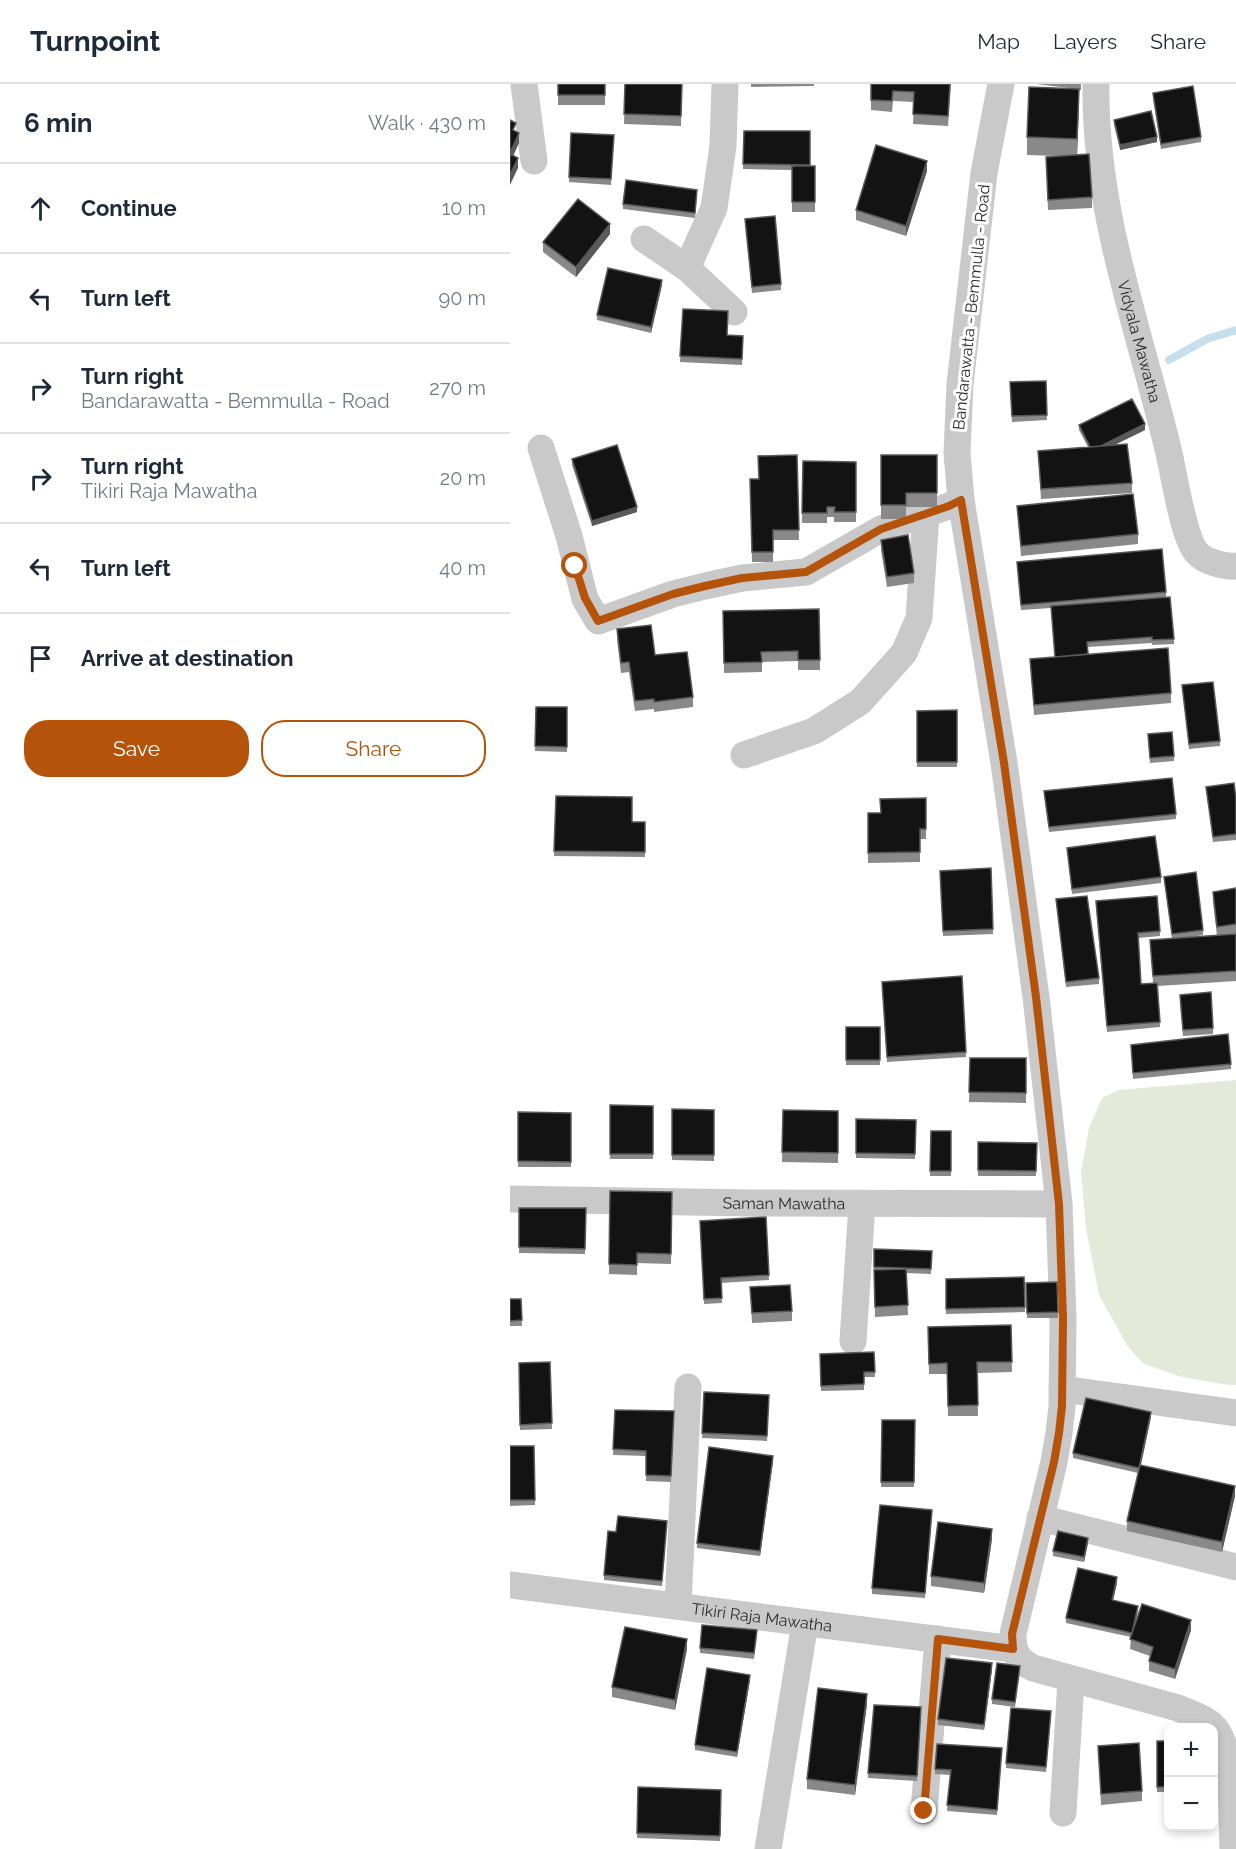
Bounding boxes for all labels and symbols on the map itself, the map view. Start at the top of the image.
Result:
street label: Bandarawatta - Bemmulla - Road [949,183,994,431]
street label: Vidyala Mawatha [1114,278,1165,405]
route start [561,552,587,578]
street label: Saman Mawatha [722,1194,845,1213]
street label: Tikiri Raja Mawatha [691,1599,833,1636]
route end [910,1797,936,1823]

